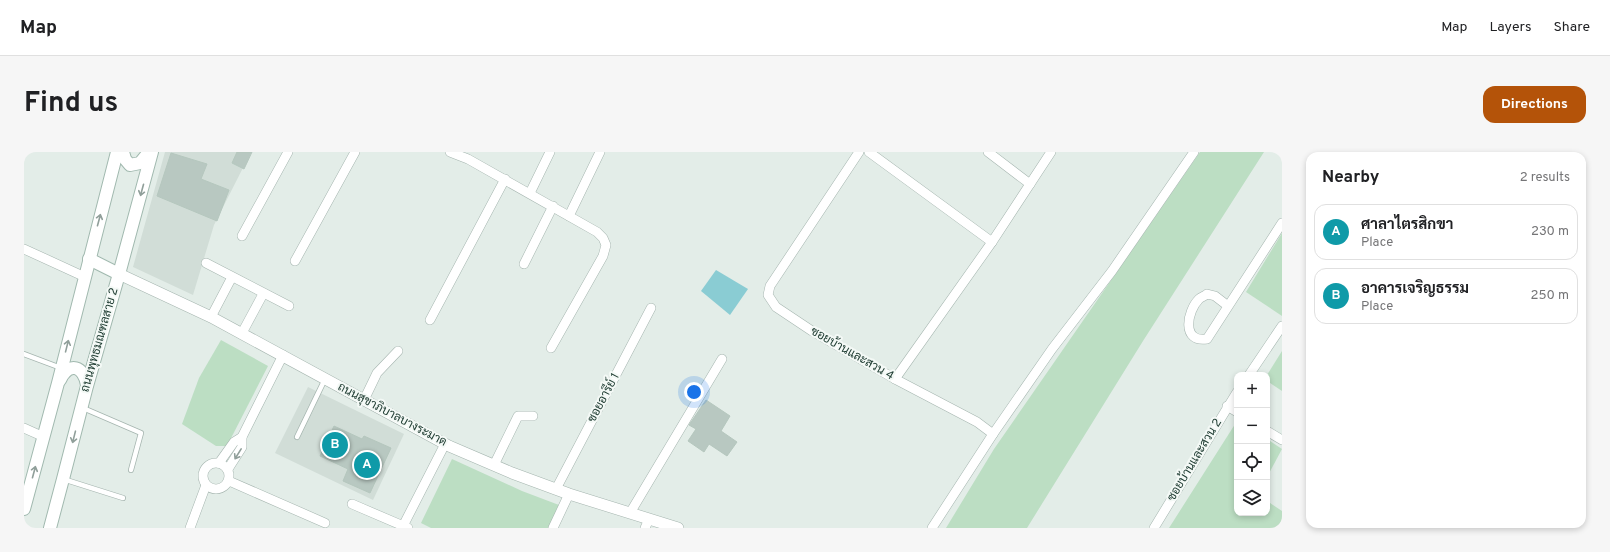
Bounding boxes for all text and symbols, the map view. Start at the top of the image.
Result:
text: Map [20,16,57,40]
text: Map [1441,19,1467,36]
text: Layers [1489,19,1531,36]
text: Share [1553,19,1590,36]
text: Find us [24,86,118,122]
button: Directions [1483,86,1586,123]
text: Nearby [1322,167,1379,189]
text: 2 results [1520,170,1570,186]
one-way arrow [138,183,145,196]
one-way arrow [96,214,103,227]
text: ศาลาไตรสิกขา [1361,216,1453,235]
text: A [1331,224,1341,240]
text: 230 m [1531,224,1569,240]
text: Place [1361,235,1393,251]
text: อาคารเจริญธรรม [1361,280,1469,299]
street label: ถนนพุทธมณฑลสาย 2 [77,286,123,394]
text: B [1332,288,1340,304]
text: 250 m [1531,288,1569,304]
text: Place [1361,299,1393,315]
street label: ซอยบ้านและสวน 4 [807,324,897,384]
one-way arrow [63,340,71,353]
street label: ซอยอารีย์ 1 [583,370,624,426]
map controls [1234,372,1270,516]
button: + [1234,372,1270,408]
street label: ถนนสุขาภิบาลบางระมาด [335,379,449,451]
your location [684,382,704,402]
button: − [1234,408,1270,444]
street label: ซอยบ้านและสวน 2 [1164,416,1226,504]
one-way arrow [70,430,77,443]
pin: B [322,430,348,460]
button: locate [1234,444,1270,480]
one-way arrow [233,448,241,460]
pin: A [354,450,380,480]
one-way arrow [31,466,39,479]
button: layers [1234,480,1270,516]

